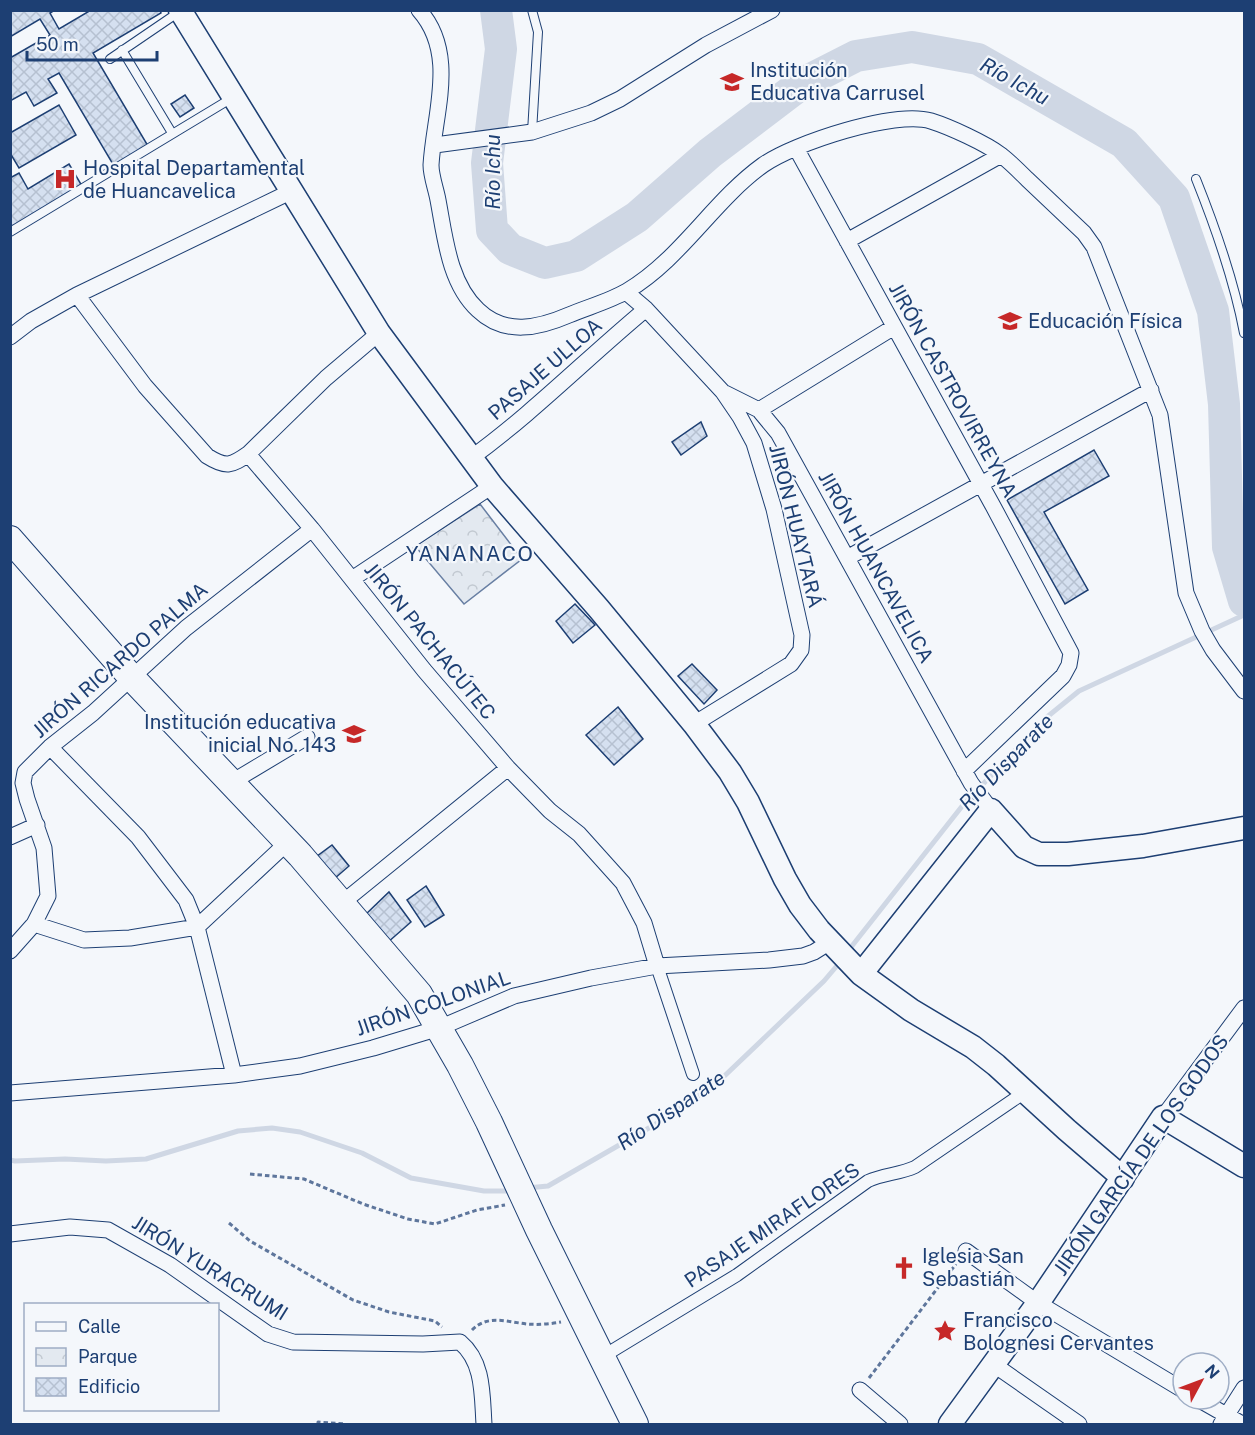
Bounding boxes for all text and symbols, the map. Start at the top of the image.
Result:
scale bar [27,24,158,62]
text: 50 m [36,34,79,55]
water label: Río Ichu [976,52,1054,110]
place label: Institución Educativa Carrusel [750,58,925,105]
school or university icon: Institución Educativa Carrusel [719,69,745,95]
water label: Río Ichu [480,134,505,210]
place label: Hospital Departamental de Huancavelica [83,156,305,203]
hospital icon: Hospital Departamental de Huancavelica [52,166,78,192]
street label: JIRÓN CASTROVIRREYNA [884,278,1023,502]
school or university icon: Educación Física [997,308,1023,334]
place label: Educación Física [1028,309,1183,333]
street label: PASAJE ULLOA [483,313,607,425]
street label: JIRÓN HUAYTARÁ [764,442,829,610]
street label: JIRÓN HUANCAVELICA [813,466,940,667]
district label: YANANACO [406,541,534,566]
street label: JIRÓN PACHACÚTEC [359,557,501,724]
street label: JIRÓN RICARDO PALMA [27,577,213,743]
water label: Río Disparate [954,708,1058,816]
place label: Institución educativa inicial No. 143 [144,710,336,757]
school or university icon: Institución educativa inicial No. 143 [341,721,367,747]
street label: JIRÓN COLONIAL [352,964,514,1041]
street label: JIRÓN GARCÍA DE LOS GODOS [1048,1029,1234,1280]
water label: Río Disparate [612,1065,730,1155]
street label: PASAJE MIRAFLORES [680,1157,864,1293]
street label: JIRÓN YURACRUMI [128,1210,293,1326]
place label: Iglesia San Sebastián [922,1244,1024,1291]
church icon: Iglesia San Sebastián [891,1255,917,1281]
legend [24,1303,219,1411]
place label: Francisco Bolognesi Cervantes [963,1308,1154,1355]
text: Calle [78,1316,121,1337]
place icon: Francisco Bolognesi Cervantes [932,1318,958,1344]
text: Parque [78,1346,138,1367]
north arrow [1171,1351,1231,1411]
text: N [1201,1361,1223,1382]
text: Edificio [78,1376,140,1397]

